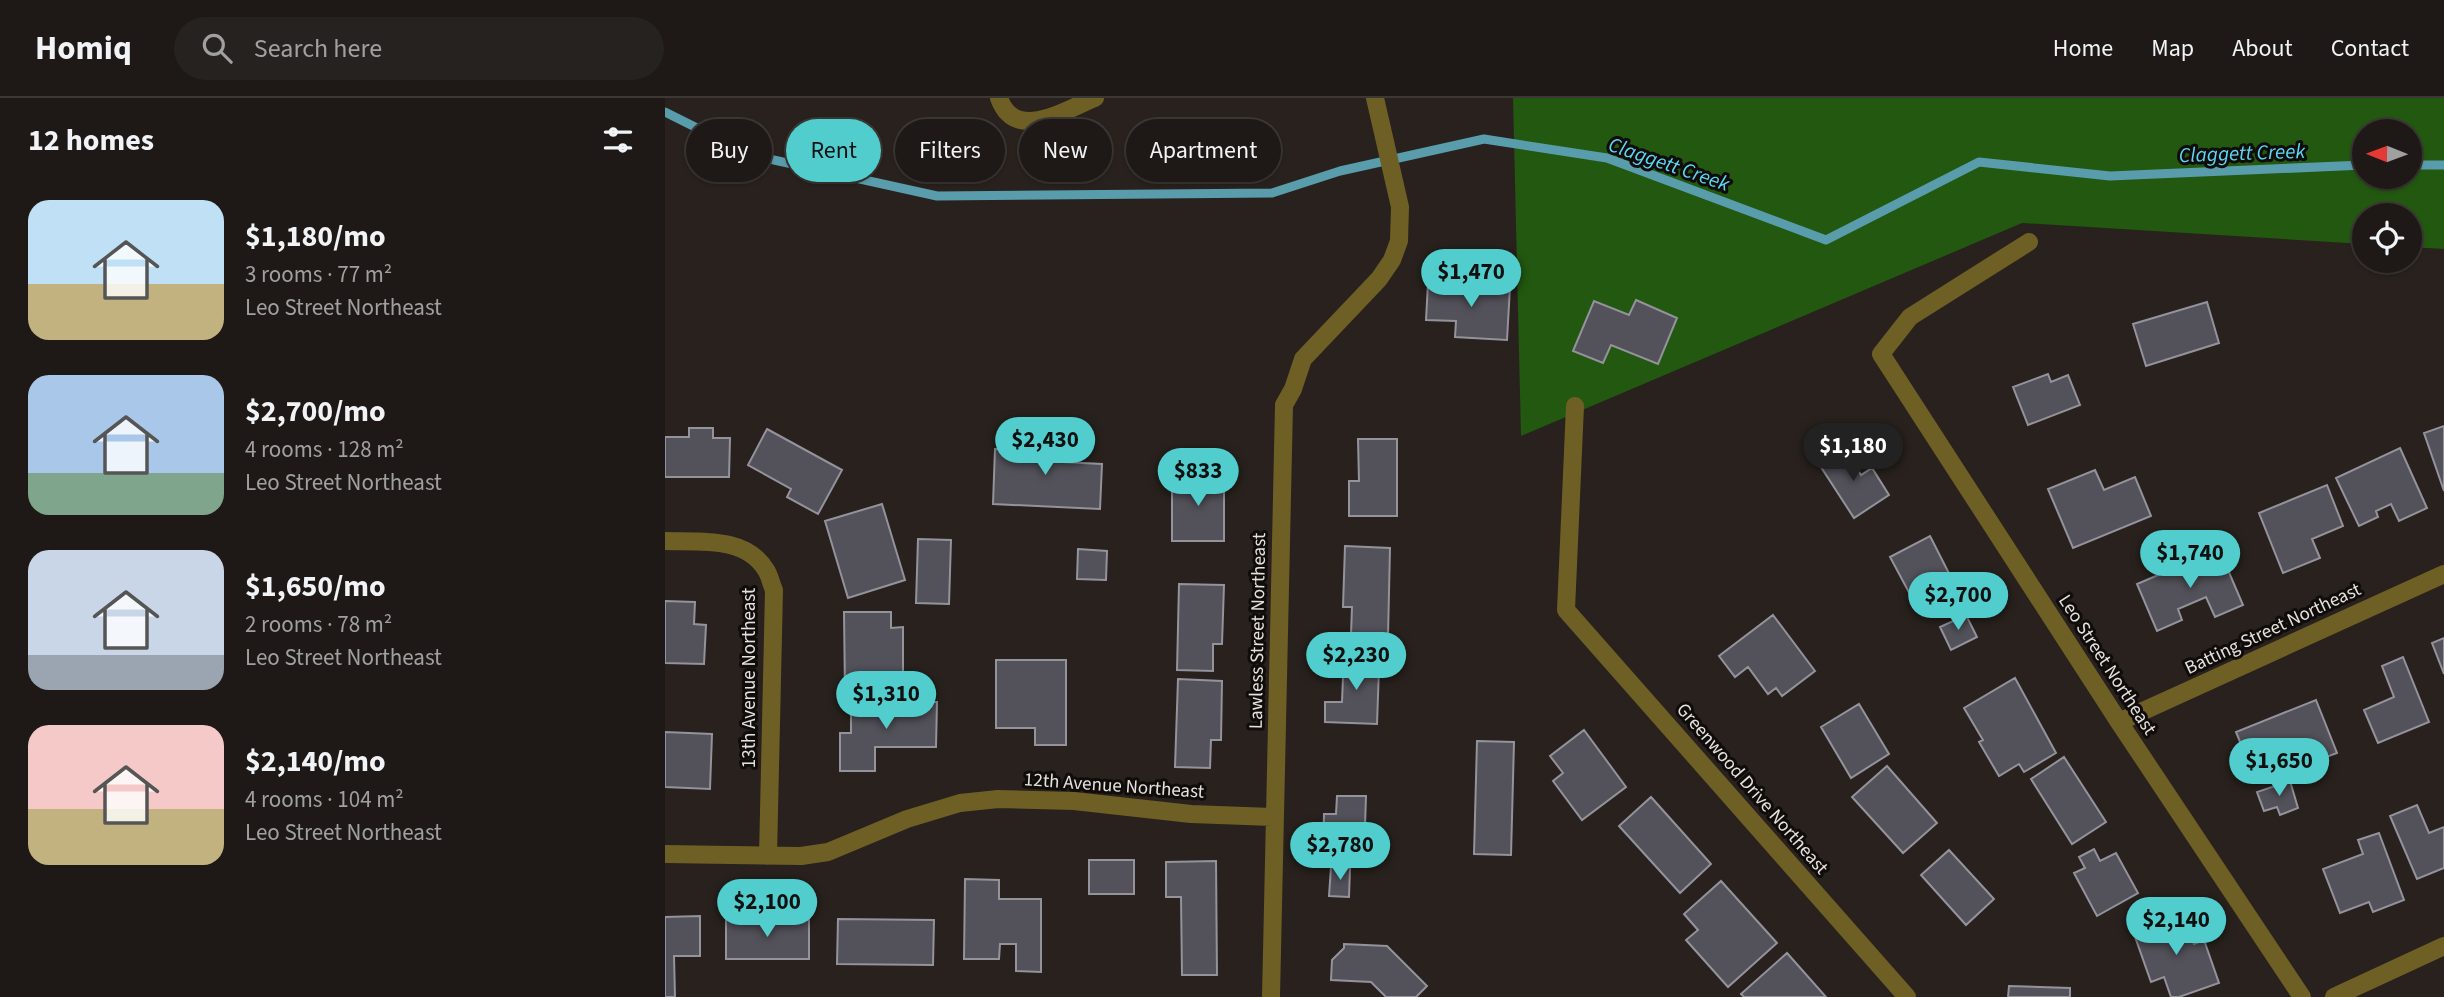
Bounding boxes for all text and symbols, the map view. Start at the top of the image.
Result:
search box [174,17,664,80]
text: Homiq [35,25,132,72]
icon: search [198,29,236,67]
text: Search here [254,30,382,67]
text: Home [2053,31,2113,66]
text: Map [2151,31,2194,66]
text: About [2232,31,2293,66]
text: Contact [2331,31,2409,66]
text: 12 homes [28,119,154,162]
chip: Buy [686,119,772,182]
chip: Rent [786,119,881,182]
chip: Filters [895,119,1005,182]
chip: New [1019,119,1112,182]
chip: Apartment [1126,119,1281,182]
north arrow [2352,119,2422,189]
map controls [2352,119,2422,273]
icon: filters [599,121,637,159]
water label: Claggett Creek [1604,129,1735,199]
water label: Claggett Creek [2178,136,2307,170]
button: locate [2352,203,2422,273]
text: $1,180/mo [245,215,386,258]
icon: home [84,228,168,312]
pin: $1,470 [1414,250,1528,309]
text: $1,470 [1437,255,1505,288]
text: 3 rooms · 77 m² [245,258,392,291]
text: Leo Street Northeast [245,291,442,324]
text: $2,700/mo [245,390,386,433]
icon: home [84,403,168,487]
pin: $2,430 [988,418,1102,477]
text: $2,430 [1011,423,1079,456]
pin: $1,180 [1796,424,1910,483]
text: $1,180 [1819,429,1887,462]
text: 4 rooms · 128 m² [245,433,404,466]
pin: $833 [1157,448,1239,508]
text: $833 [1174,454,1222,487]
text: Leo Street Northeast [245,466,442,499]
pin: $1,740 [2133,531,2247,590]
street label: Lawless Street Northeast [1243,532,1273,729]
text: $1,740 [2156,536,2224,569]
text: $1,650/mo [245,565,386,608]
pin: $2,700 [1901,573,2015,632]
street label: Batting Street Northeast [2181,576,2366,682]
icon: home [84,578,168,662]
text: $2,700 [1924,578,1992,611]
street label: 13th Avenue Northeast [736,587,763,768]
street label: Leo Street Northeast [2051,589,2163,741]
text: 2 rooms · 78 m² [245,608,392,641]
pin: $2,230 [1299,632,1413,692]
text: $2,230 [1322,638,1390,671]
text: Leo Street Northeast [245,641,442,674]
pin: $1,310 [829,672,943,731]
text: $1,310 [852,677,920,710]
street label: Greenwood Drive Northeast [1670,697,1835,881]
pin: $1,650 [2222,738,2336,798]
text: $2,140/mo [245,740,386,783]
text: $1,650 [2245,744,2313,777]
icon: home [84,753,168,837]
street label: 12th Avenue Northeast [1023,766,1206,806]
text: 4 rooms · 104 m² [245,783,404,816]
text: Leo Street Northeast [245,816,442,849]
pin: $2,780 [1283,822,1397,882]
text: $2,780 [1306,828,1374,861]
pin: $2,100 [710,880,824,939]
text: $2,100 [733,885,801,918]
pin: $2,140 [2119,898,2233,957]
text: $2,140 [2142,903,2210,936]

